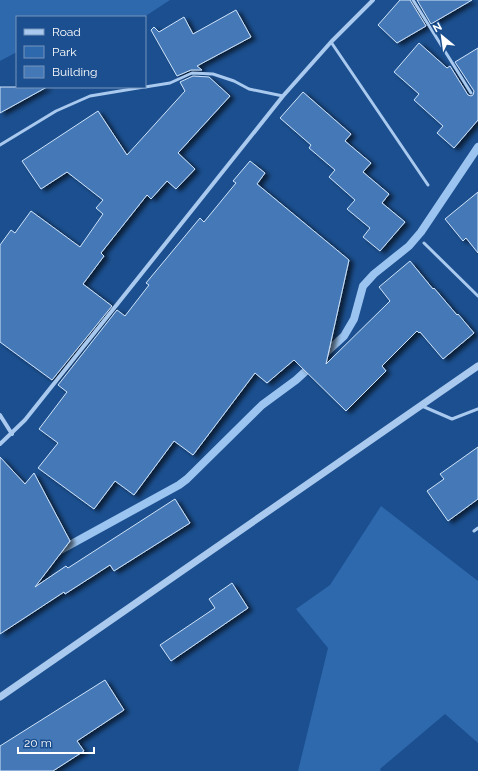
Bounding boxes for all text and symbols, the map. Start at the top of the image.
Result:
legend [16,16,146,88]
north arrow [422,16,462,56]
text: N [431,20,444,35]
text: Road [52,25,81,39]
text: Park [52,45,77,59]
text: Building [52,65,98,79]
scale bar [18,729,94,755]
text: 20 m [24,736,52,750]

